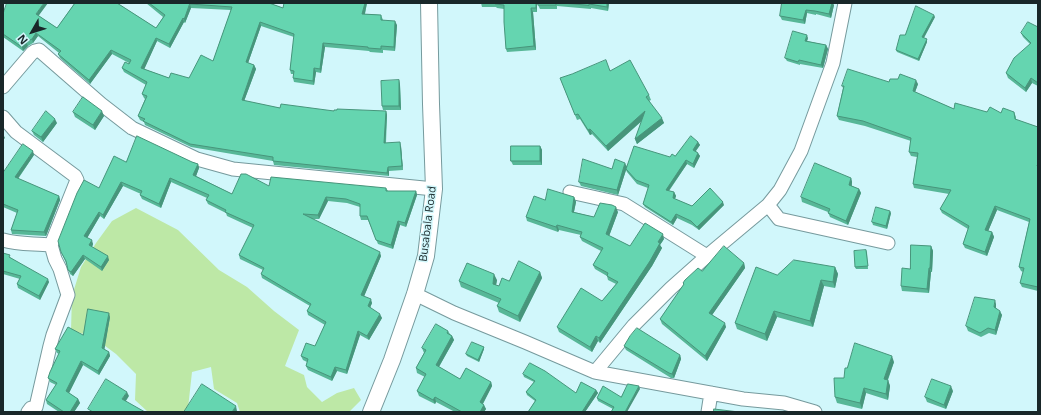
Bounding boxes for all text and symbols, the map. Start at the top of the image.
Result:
north arrow [12,12,52,52]
text: N [14,32,31,48]
street label: Busabala Road [417,185,439,263]

